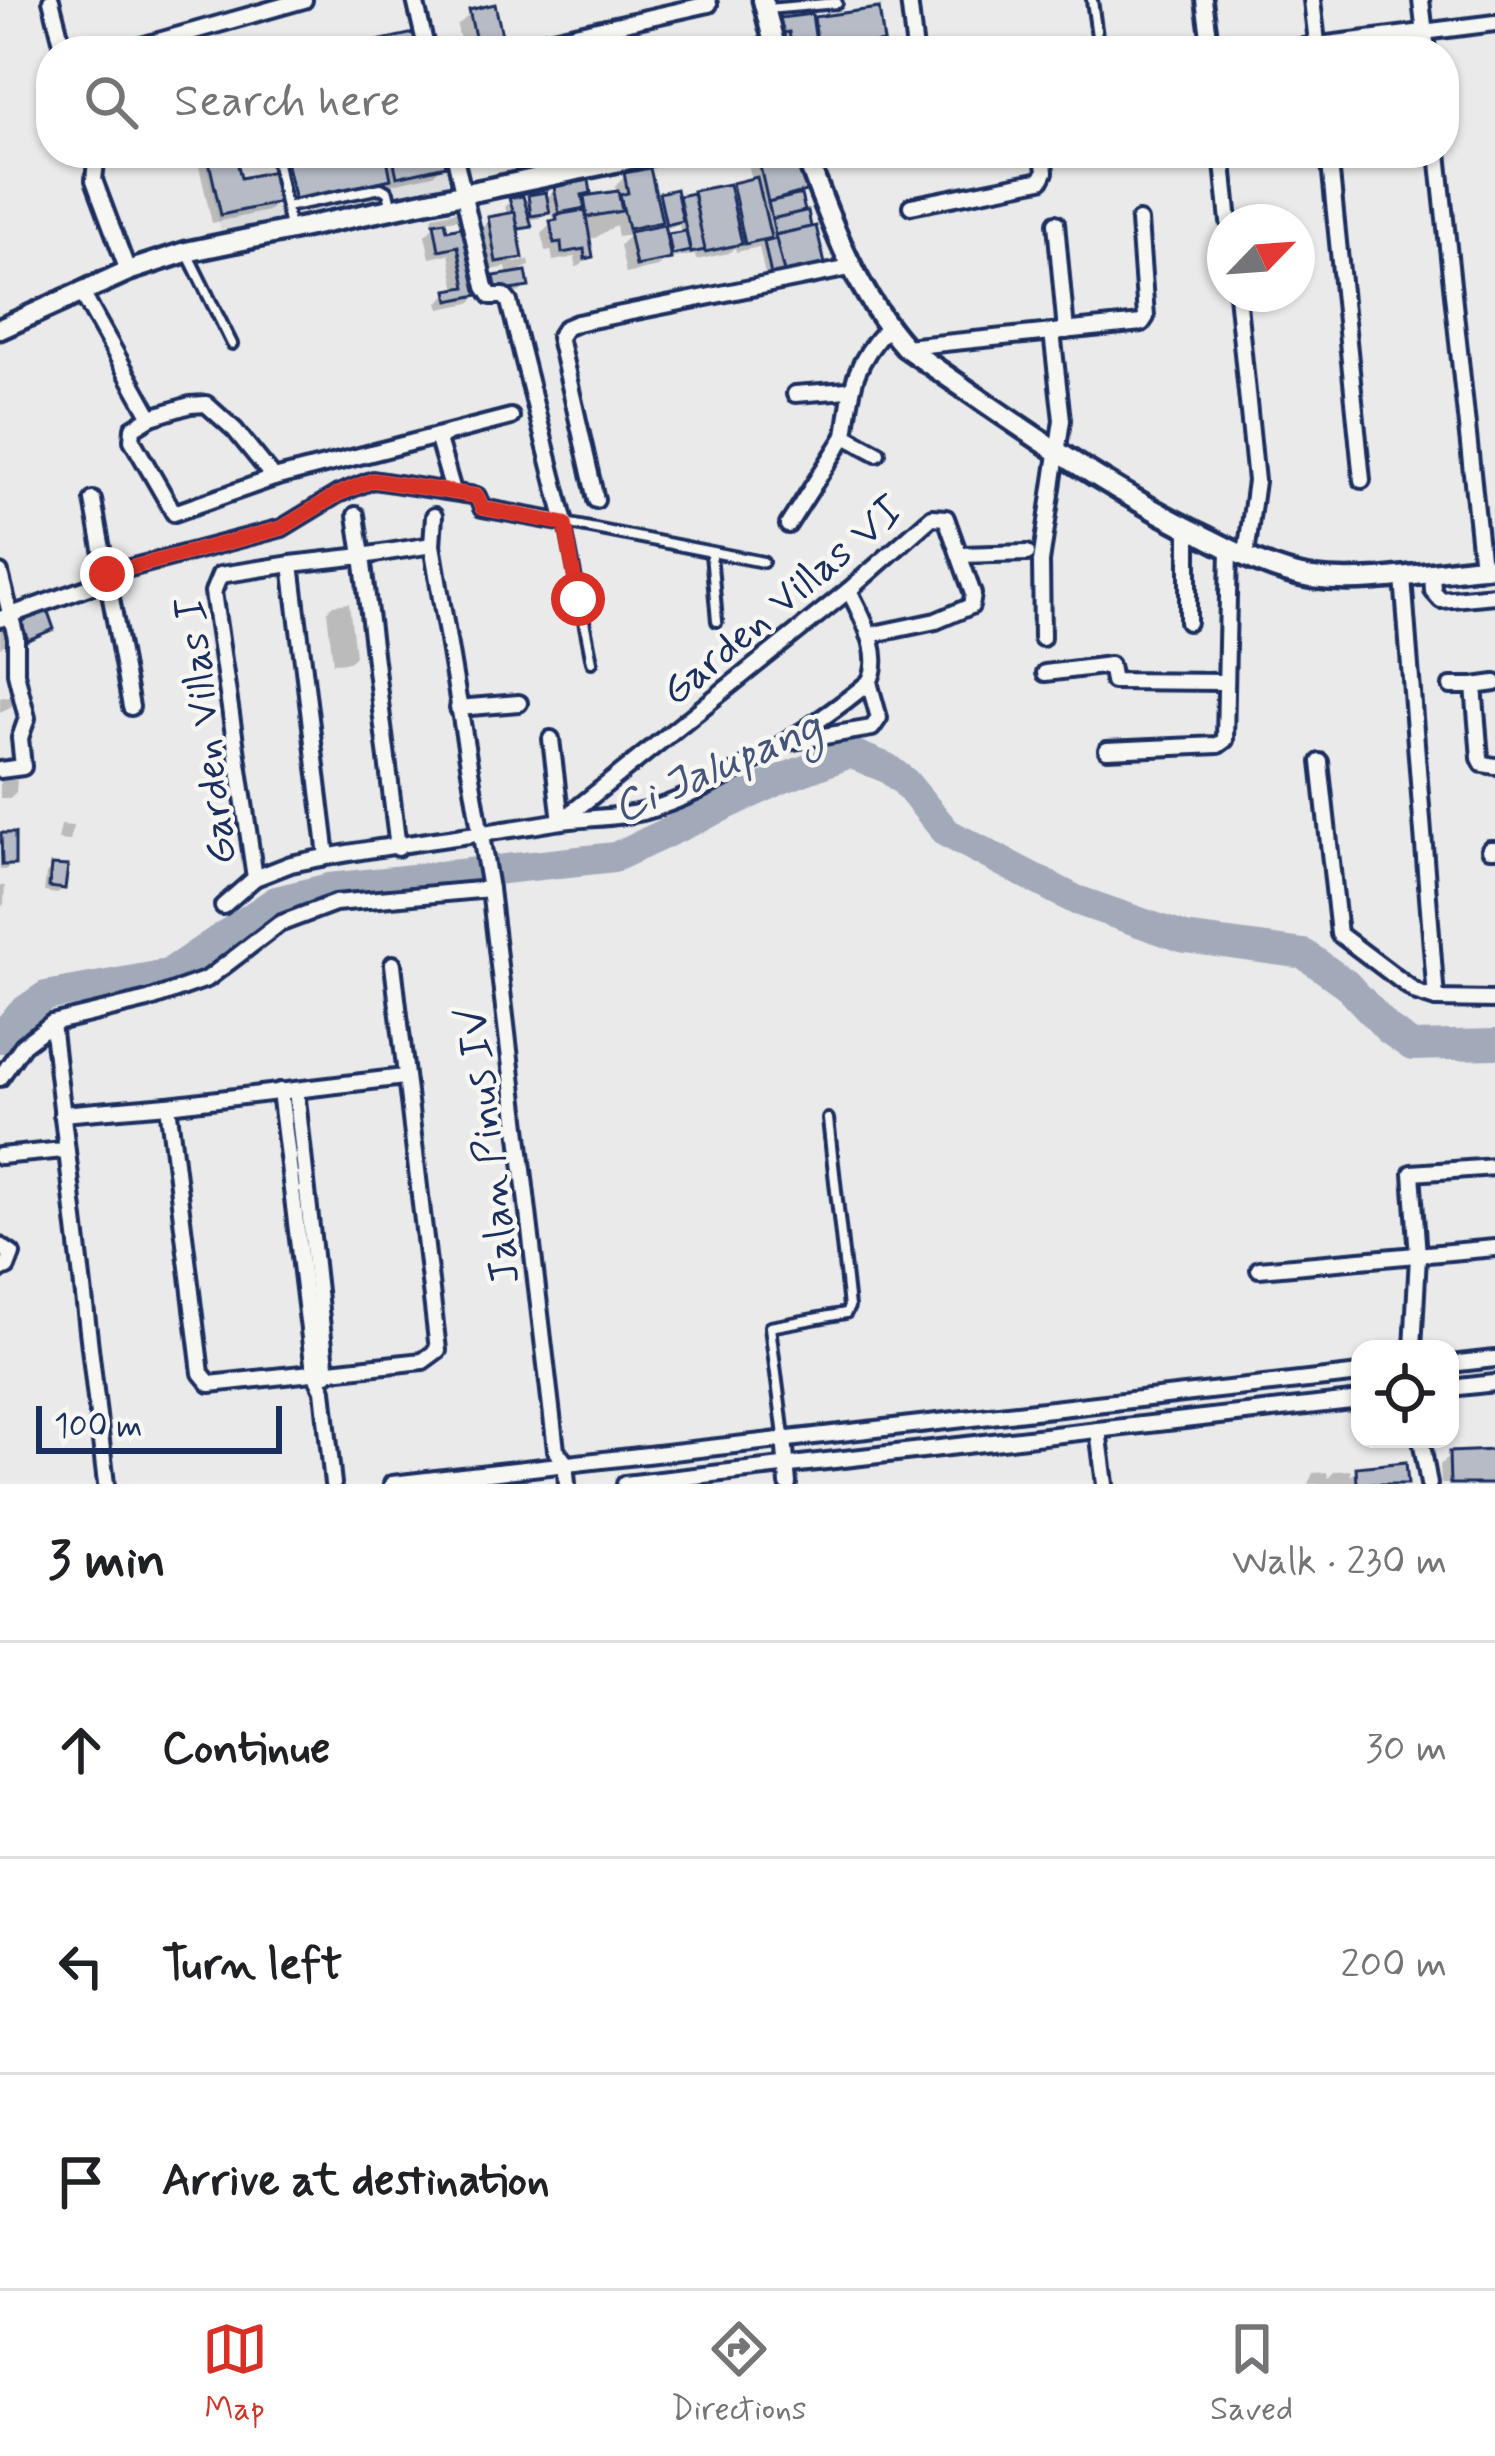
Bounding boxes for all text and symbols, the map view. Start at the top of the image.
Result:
search box [36,36,1459,168]
icon: search [78,69,144,135]
text: Search here [174,73,401,132]
north arrow [1207,204,1315,312]
street label: Garden Villas VI [650,484,916,719]
route end [80,547,134,601]
route start [551,572,605,626]
street label: Garden Villas I [164,593,251,868]
water label: Ci Jalupang [604,697,834,842]
street label: Jalan Pinus IV [446,1004,535,1287]
map controls [1351,1340,1459,1448]
button: locate [1351,1340,1459,1448]
scale bar [36,1400,282,1453]
text: 100 m [54,1405,143,1449]
text: 3 min [48,1529,166,1595]
text: Walk · 230 m [1232,1537,1447,1588]
icon: ahead [48,1717,114,1783]
text: Continue [162,1720,330,1779]
text: 30 m [1365,1724,1447,1775]
icon: left [48,1933,114,1999]
text: Turn left [162,1936,342,1995]
text: 200 m [1341,1940,1447,1991]
icon: arrive [48,2149,114,2215]
text: Arrive at destination [162,2152,550,2211]
tab: Map [202,2316,268,2432]
tab: Directions [671,2316,807,2432]
tab: Saved [1210,2316,1293,2432]

